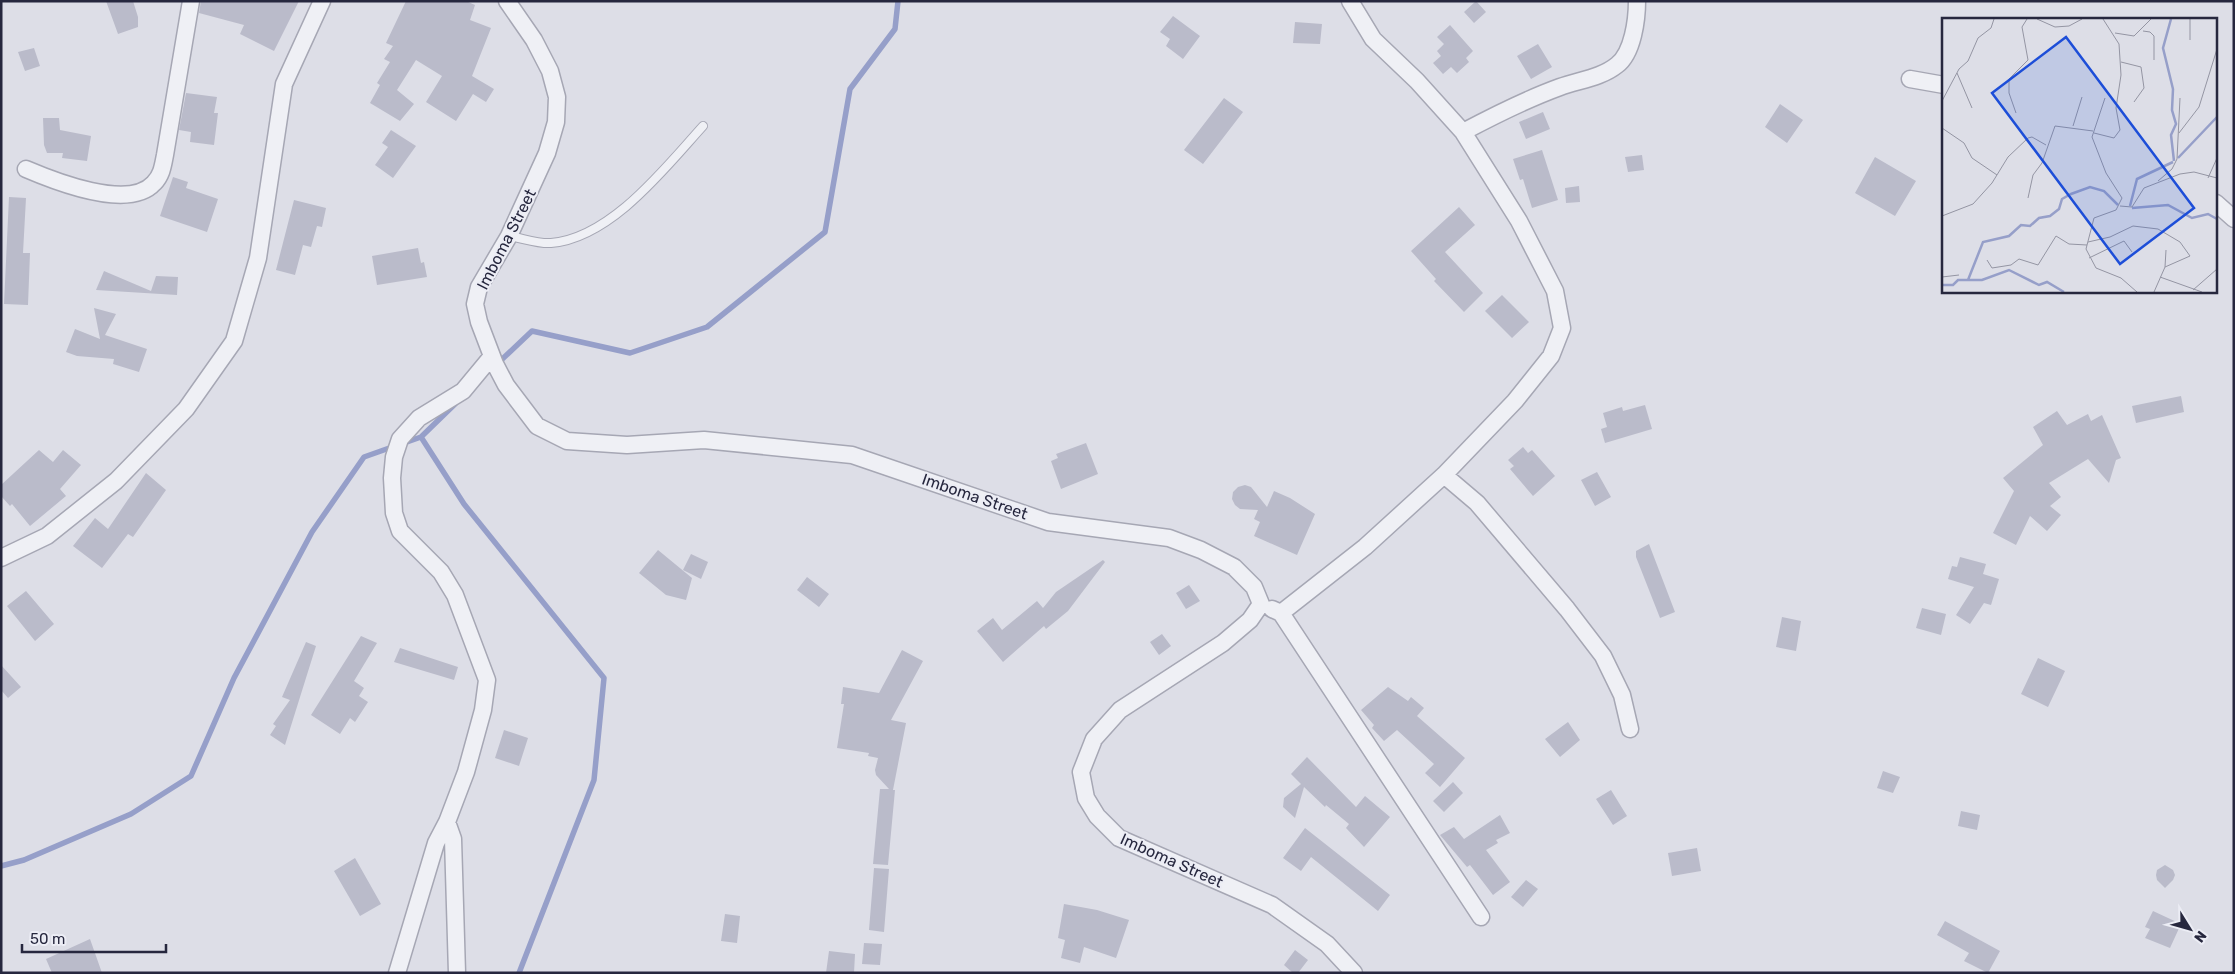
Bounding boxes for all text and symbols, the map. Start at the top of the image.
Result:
inset map [1942,18,2218,292]
street label: Imboma Street [473,186,540,293]
street label: Imboma Street [919,469,1030,523]
street label: Imboma Street [1117,829,1226,892]
north arrow [2165,904,2215,954]
scale bar [22,922,166,954]
text: N [2190,927,2210,946]
text: 50 m [30,930,65,948]

